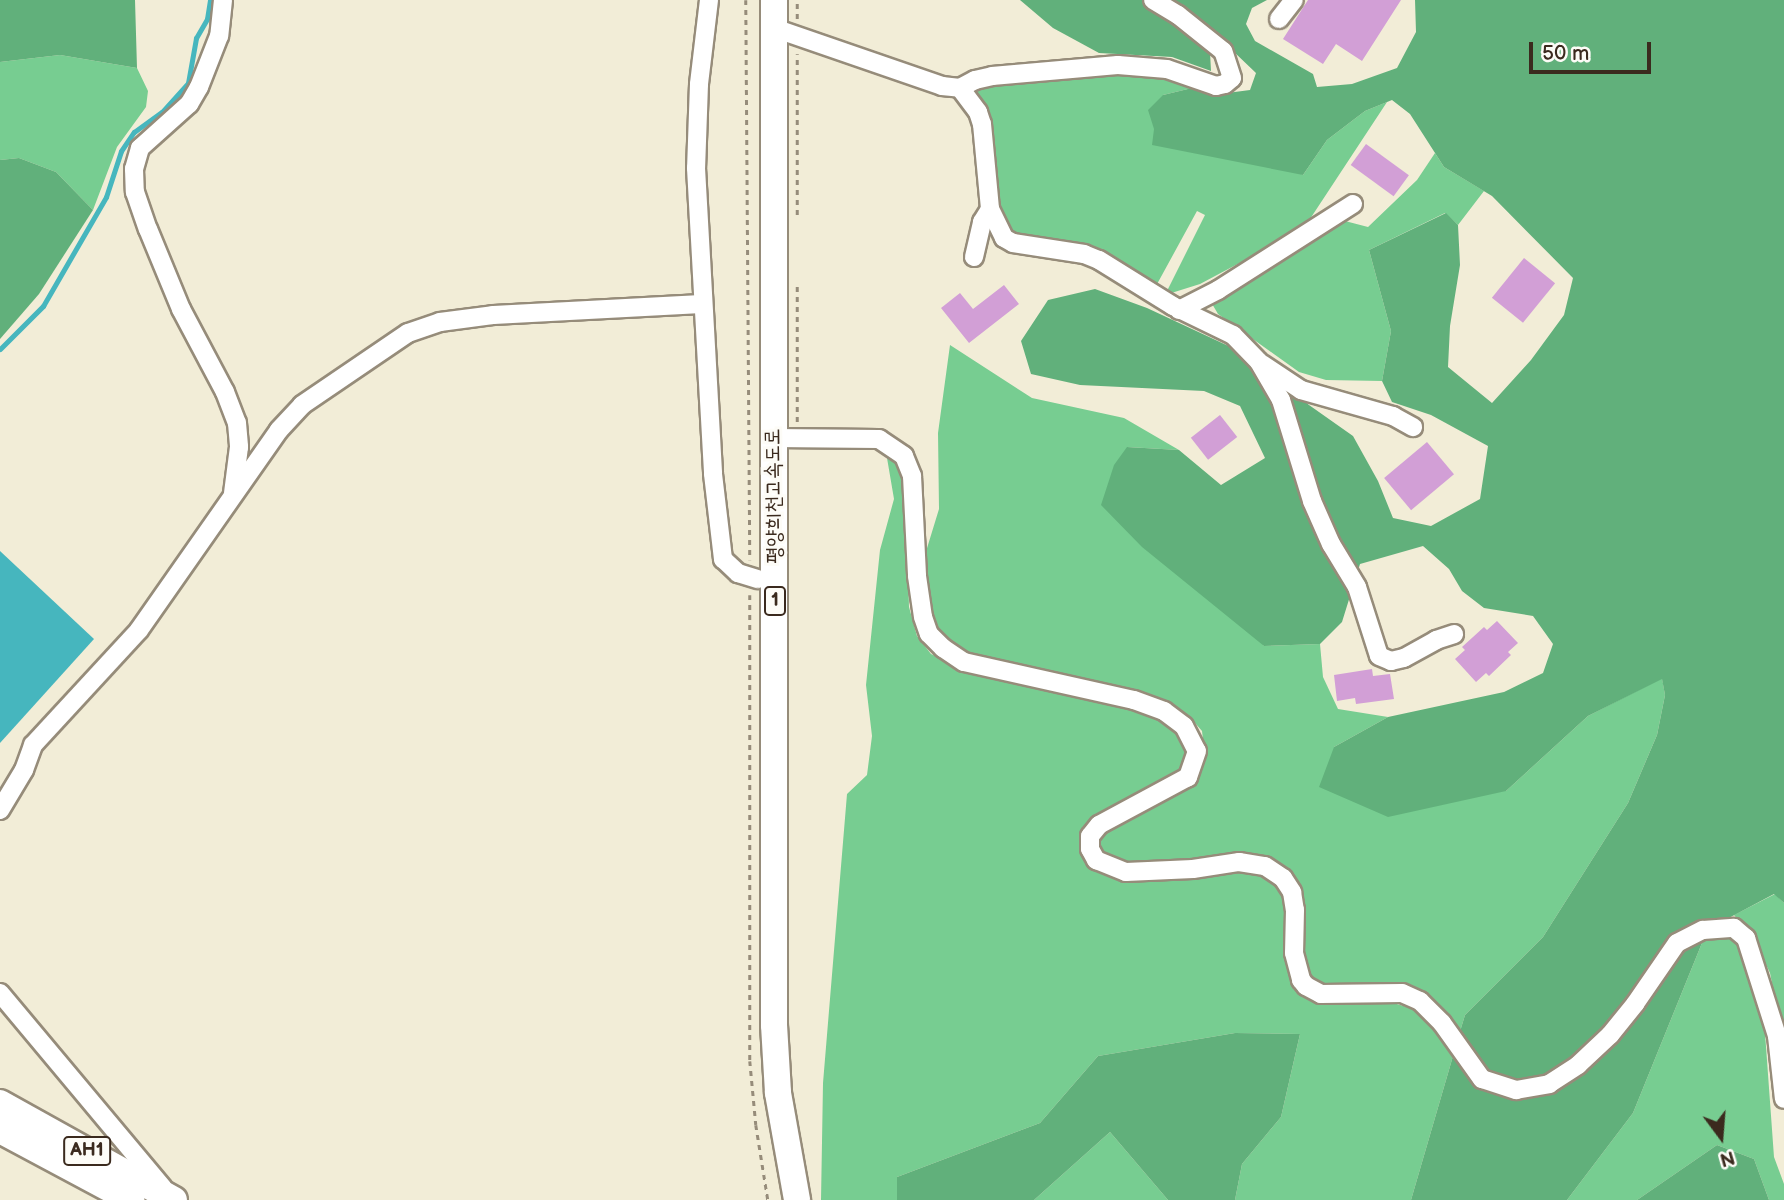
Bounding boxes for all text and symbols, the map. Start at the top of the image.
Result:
scale bar [1532,28,1654,72]
text: 50 m [1542,41,1589,66]
street label: 평양희천고속도로 [760,428,788,564]
road number: 1 [763,586,787,616]
north arrow [1686,1102,1756,1172]
road number: AH1 [62,1135,112,1166]
text: N [1717,1145,1737,1171]

